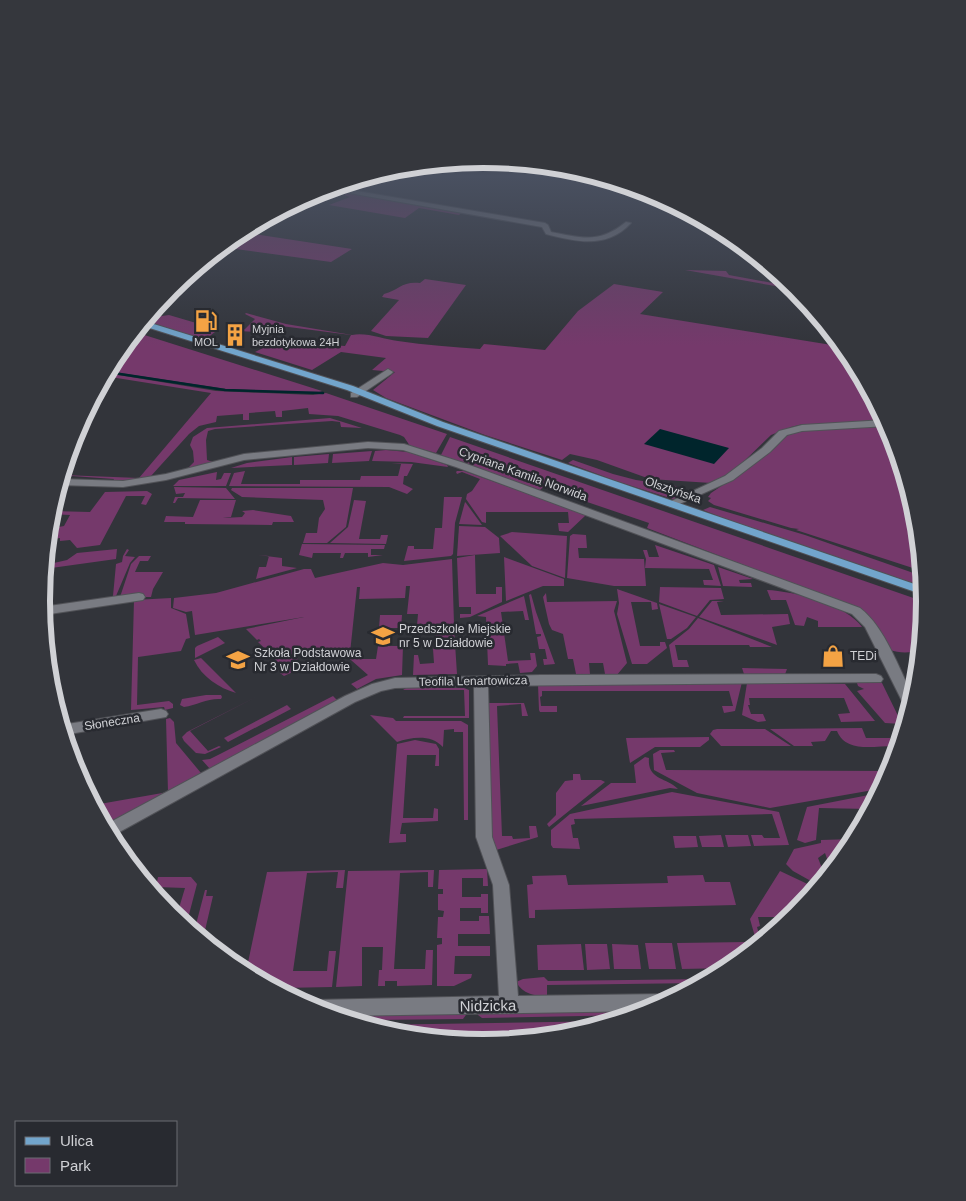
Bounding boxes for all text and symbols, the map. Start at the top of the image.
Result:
fuel station icon: MOL [193,308,219,334]
building icon: Myjnia bezdotykowa 24H [222,322,248,348]
place label: Myjnia bezdotykowa 24H [252,323,339,348]
place label: MOL [194,336,218,348]
street label: Cypriana Kamila Norwida [457,444,589,504]
street label: Olsztyńska [643,474,703,506]
place label: Przedszkole Miejskie nr 5 w Działdowie [399,622,511,650]
school or university icon: Przedszkole Miejskie nr 5 w Działdowie [370,623,396,649]
shop icon: TEDi [820,643,846,669]
place label: Szkoła Podstawowa Nr 3 w Działdowie [254,646,362,674]
school or university icon: Szkoła Podstawowa Nr 3 w Działdowie [225,647,251,673]
place label: TEDi [850,649,877,663]
street label: Teofila Lenartowicza [419,673,528,689]
street label: Słoneczna [83,711,141,733]
street label: Nidzicka [460,996,517,1014]
legend [15,1121,178,1186]
text: Ulica [60,1132,94,1149]
text: Park [60,1157,91,1174]

